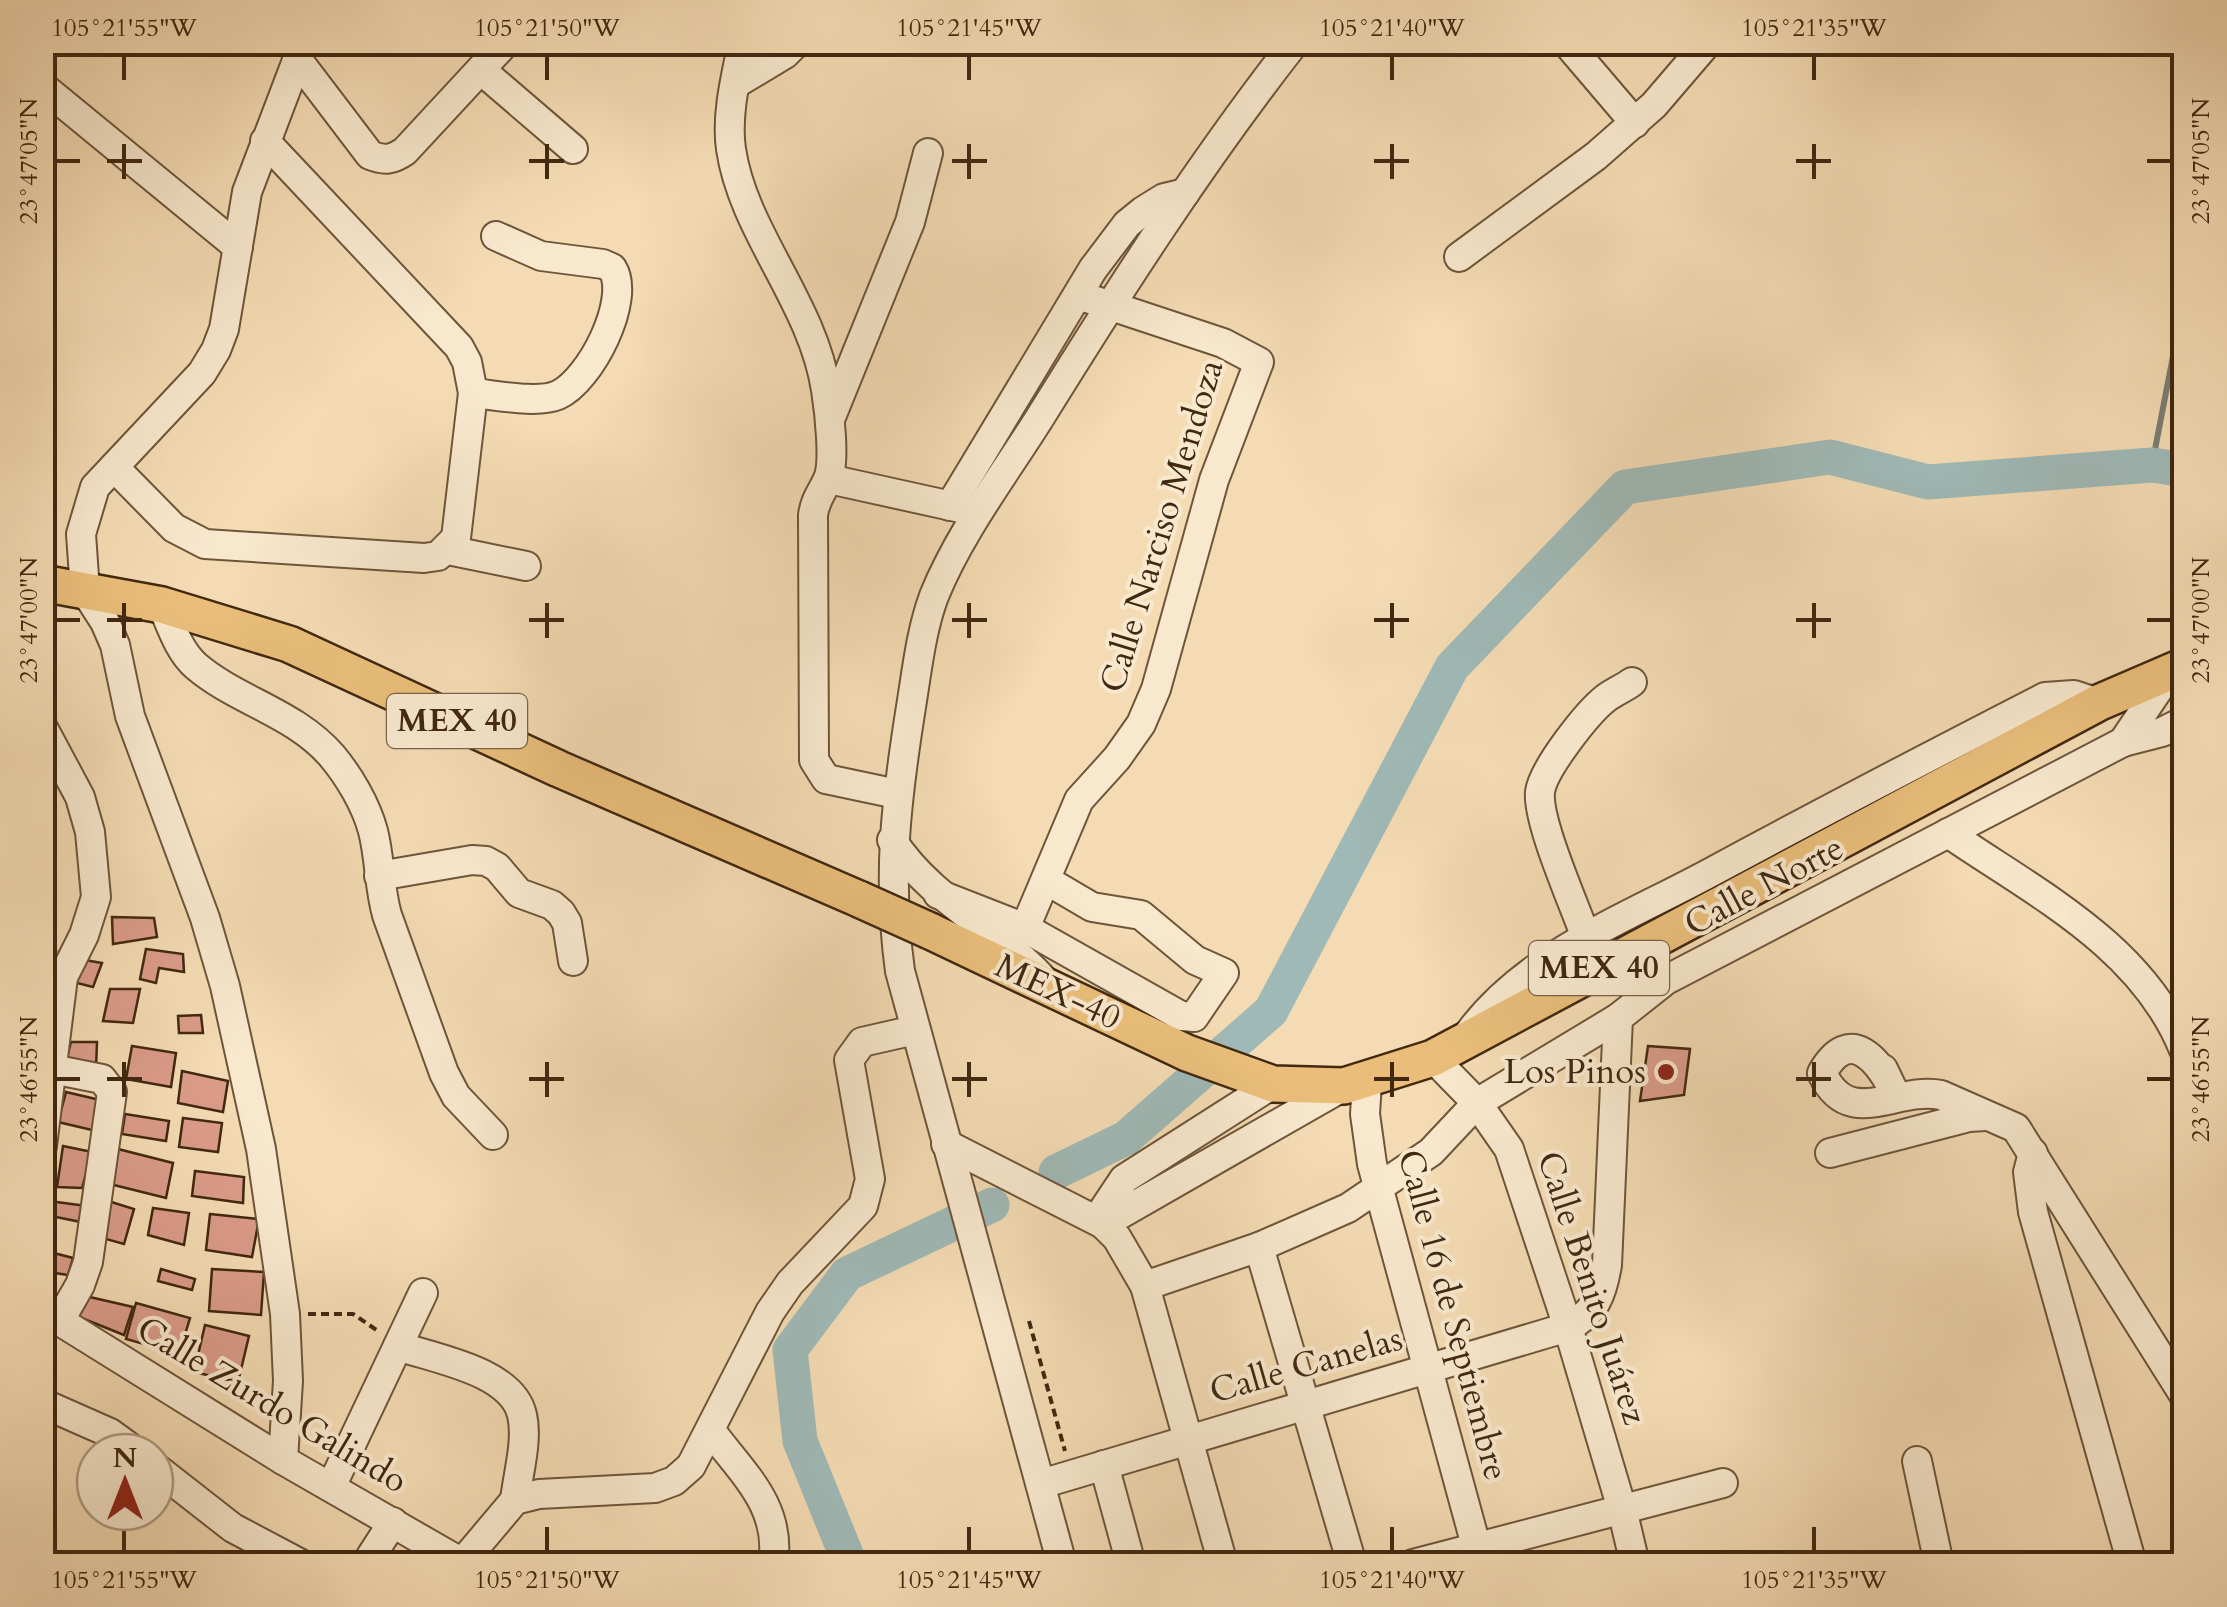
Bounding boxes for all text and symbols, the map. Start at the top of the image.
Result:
text: 105°21'55"W [51,11,197,45]
text: 105°21'50"W [474,11,620,45]
text: 105°21'45"W [896,11,1042,45]
text: 105°21'40"W [1319,11,1465,45]
text: 105°21'35"W [1741,11,1887,45]
text: 23°47'05"N [12,98,46,224]
text: 23°47'05"N [2184,98,2218,224]
street label: Calle Narciso Mendoza [1089,354,1235,698]
text: 23°47'00"N [12,557,46,683]
text: 23°47'00"N [2184,557,2218,683]
road number: MEX 40 [387,694,527,748]
street label: Calle Norte [1676,824,1852,948]
road number: MEX 40 [1529,941,1669,995]
street label: MEX-40 [987,942,1129,1042]
text: 23°46'55"N [12,1016,46,1142]
text: 23°46'55"N [2184,1016,2218,1142]
place label: Los Pinos [1504,1048,1646,1096]
marker: Los Pinos [1655,1061,1677,1083]
street label: Calle 16 de Septiembre [1386,1145,1520,1485]
street label: Calle Benito Juárez [1525,1145,1659,1431]
street label: Calle Zurdo Galindo [128,1305,416,1505]
street label: Calle Canelas [1204,1315,1408,1415]
north arrow [75,1432,175,1532]
text: N [113,1439,137,1477]
text: 105°21'55"W [51,1563,197,1597]
text: 105°21'50"W [474,1563,620,1597]
text: 105°21'45"W [896,1563,1042,1597]
text: 105°21'40"W [1319,1563,1465,1597]
text: 105°21'35"W [1741,1563,1887,1597]

